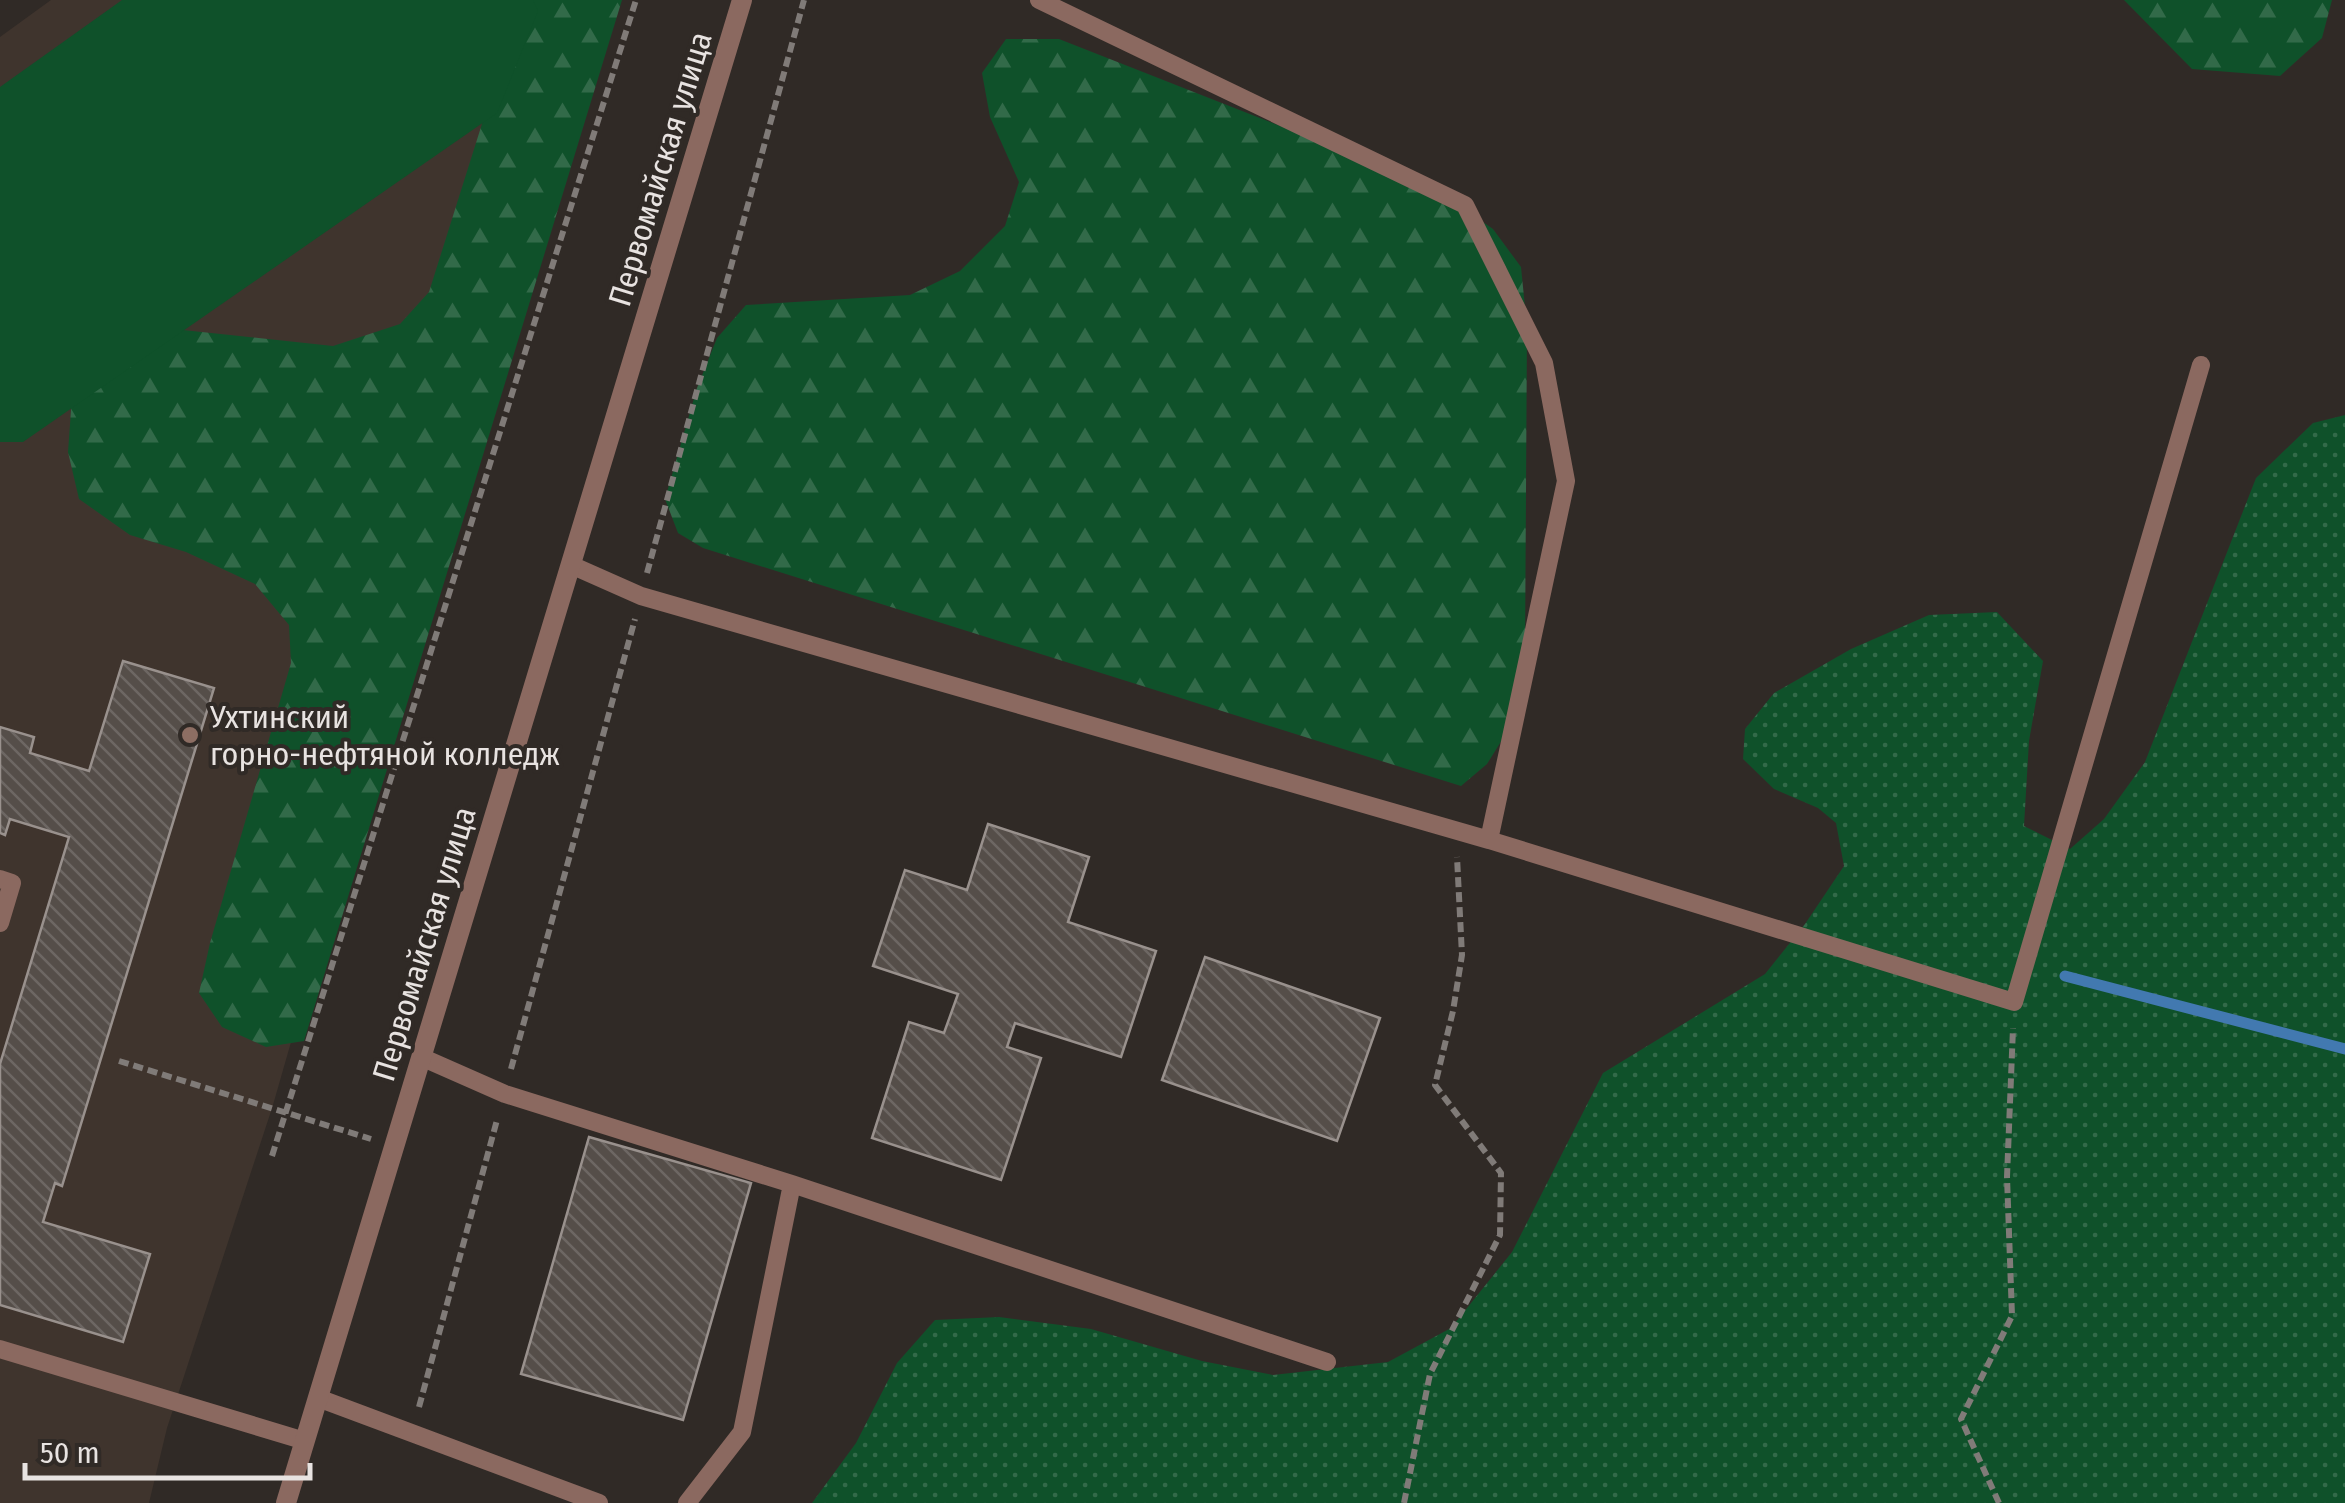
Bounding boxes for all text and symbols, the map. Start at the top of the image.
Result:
street label: Первомайская улица [600,27,720,311]
place label: Ухтинский горно-нефтяной колледж [209,698,560,773]
marker: Ухтинский горно-нефтяной колледж [179,724,201,746]
street label: Первомайская улица [364,802,484,1086]
scale bar [25,1418,310,1480]
text: 50 m [40,1435,100,1471]

